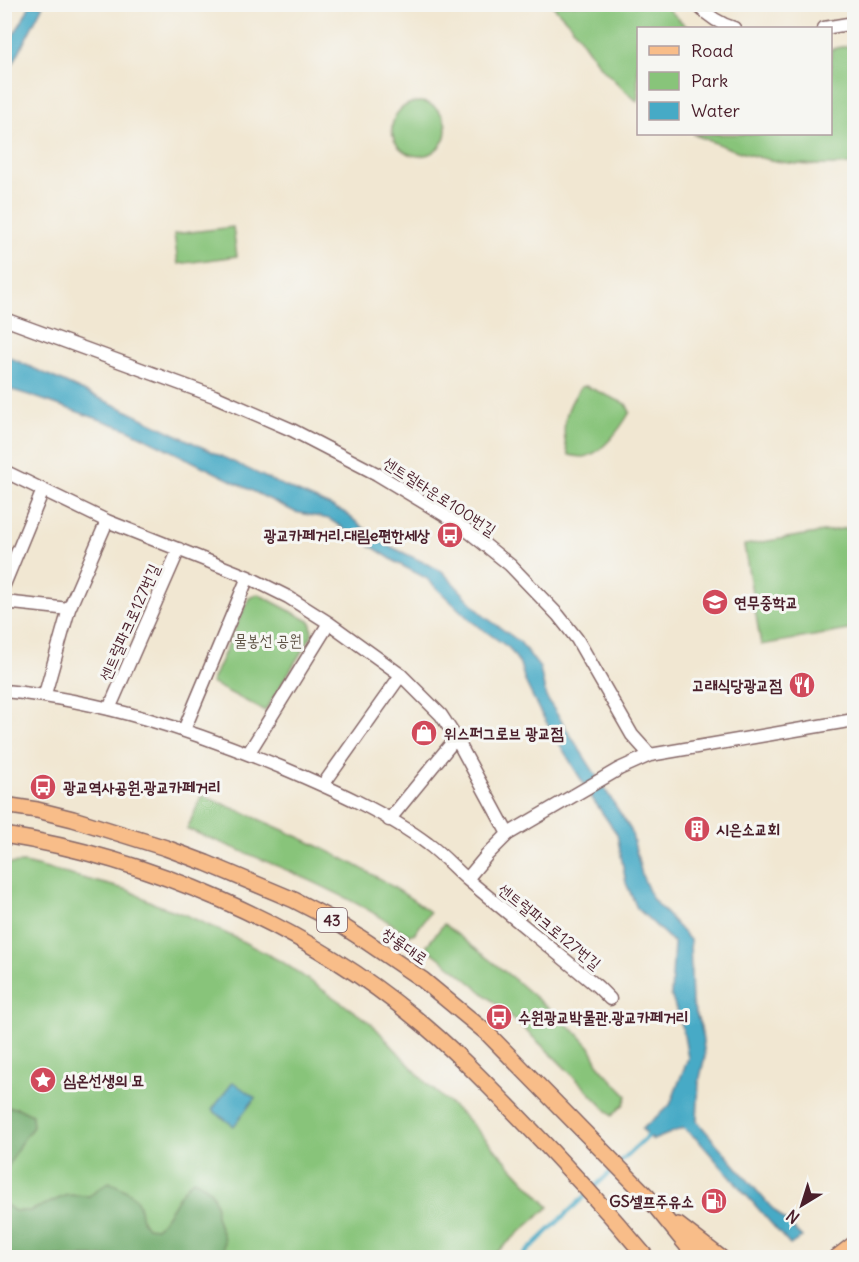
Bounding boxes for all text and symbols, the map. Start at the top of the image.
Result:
legend [637,27,832,135]
text: Road [691,39,734,62]
text: Park [691,69,728,92]
text: Water [691,99,741,122]
street label: 센트럴타운로100번길 [380,452,500,540]
bus stop icon: 광교카페거리.대림e편한세상 [435,520,465,550]
place label: 광교카페거리.대림e편한세상 [264,525,430,545]
street label: 센트럴파크로127번길 [94,560,164,684]
school or university icon: 연무중학교 [700,587,730,617]
place label: 연무중학교 [734,592,798,612]
park label: 물봉선 공원 [234,630,302,650]
restaurant icon: 고래식당광교점 [787,670,817,700]
place label: 고래식당광교점 [692,675,782,695]
shop icon: 위스퍼그로브 광교점 [409,718,439,748]
place label: 위스퍼그로브 광교점 [444,723,564,743]
bus stop icon: 광교역사공원.광교카페거리 [28,772,58,802]
place label: 광교역사공원.광교카페거리 [63,777,221,797]
building icon: 시은소교회 [682,814,712,844]
place label: 시은소교회 [716,819,780,839]
street label: 센트럴파크로127번길 [495,879,605,973]
road number: 43 [317,908,347,932]
street label: 창룡대로 [378,923,432,969]
bus stop icon: 수원광교박물관.광교카페거리 [484,1002,514,1032]
place label: 수원광교박물관.광교카페거리 [518,1007,689,1027]
place icon: 심온선생의 묘 [28,1065,58,1095]
place label: 심온선생의 묘 [63,1070,144,1090]
north arrow [772,1175,832,1235]
fuel station icon: GS셀프주유소 [699,1186,729,1216]
place label: GS셀프주유소 [609,1191,694,1211]
text: N [782,1206,803,1228]

